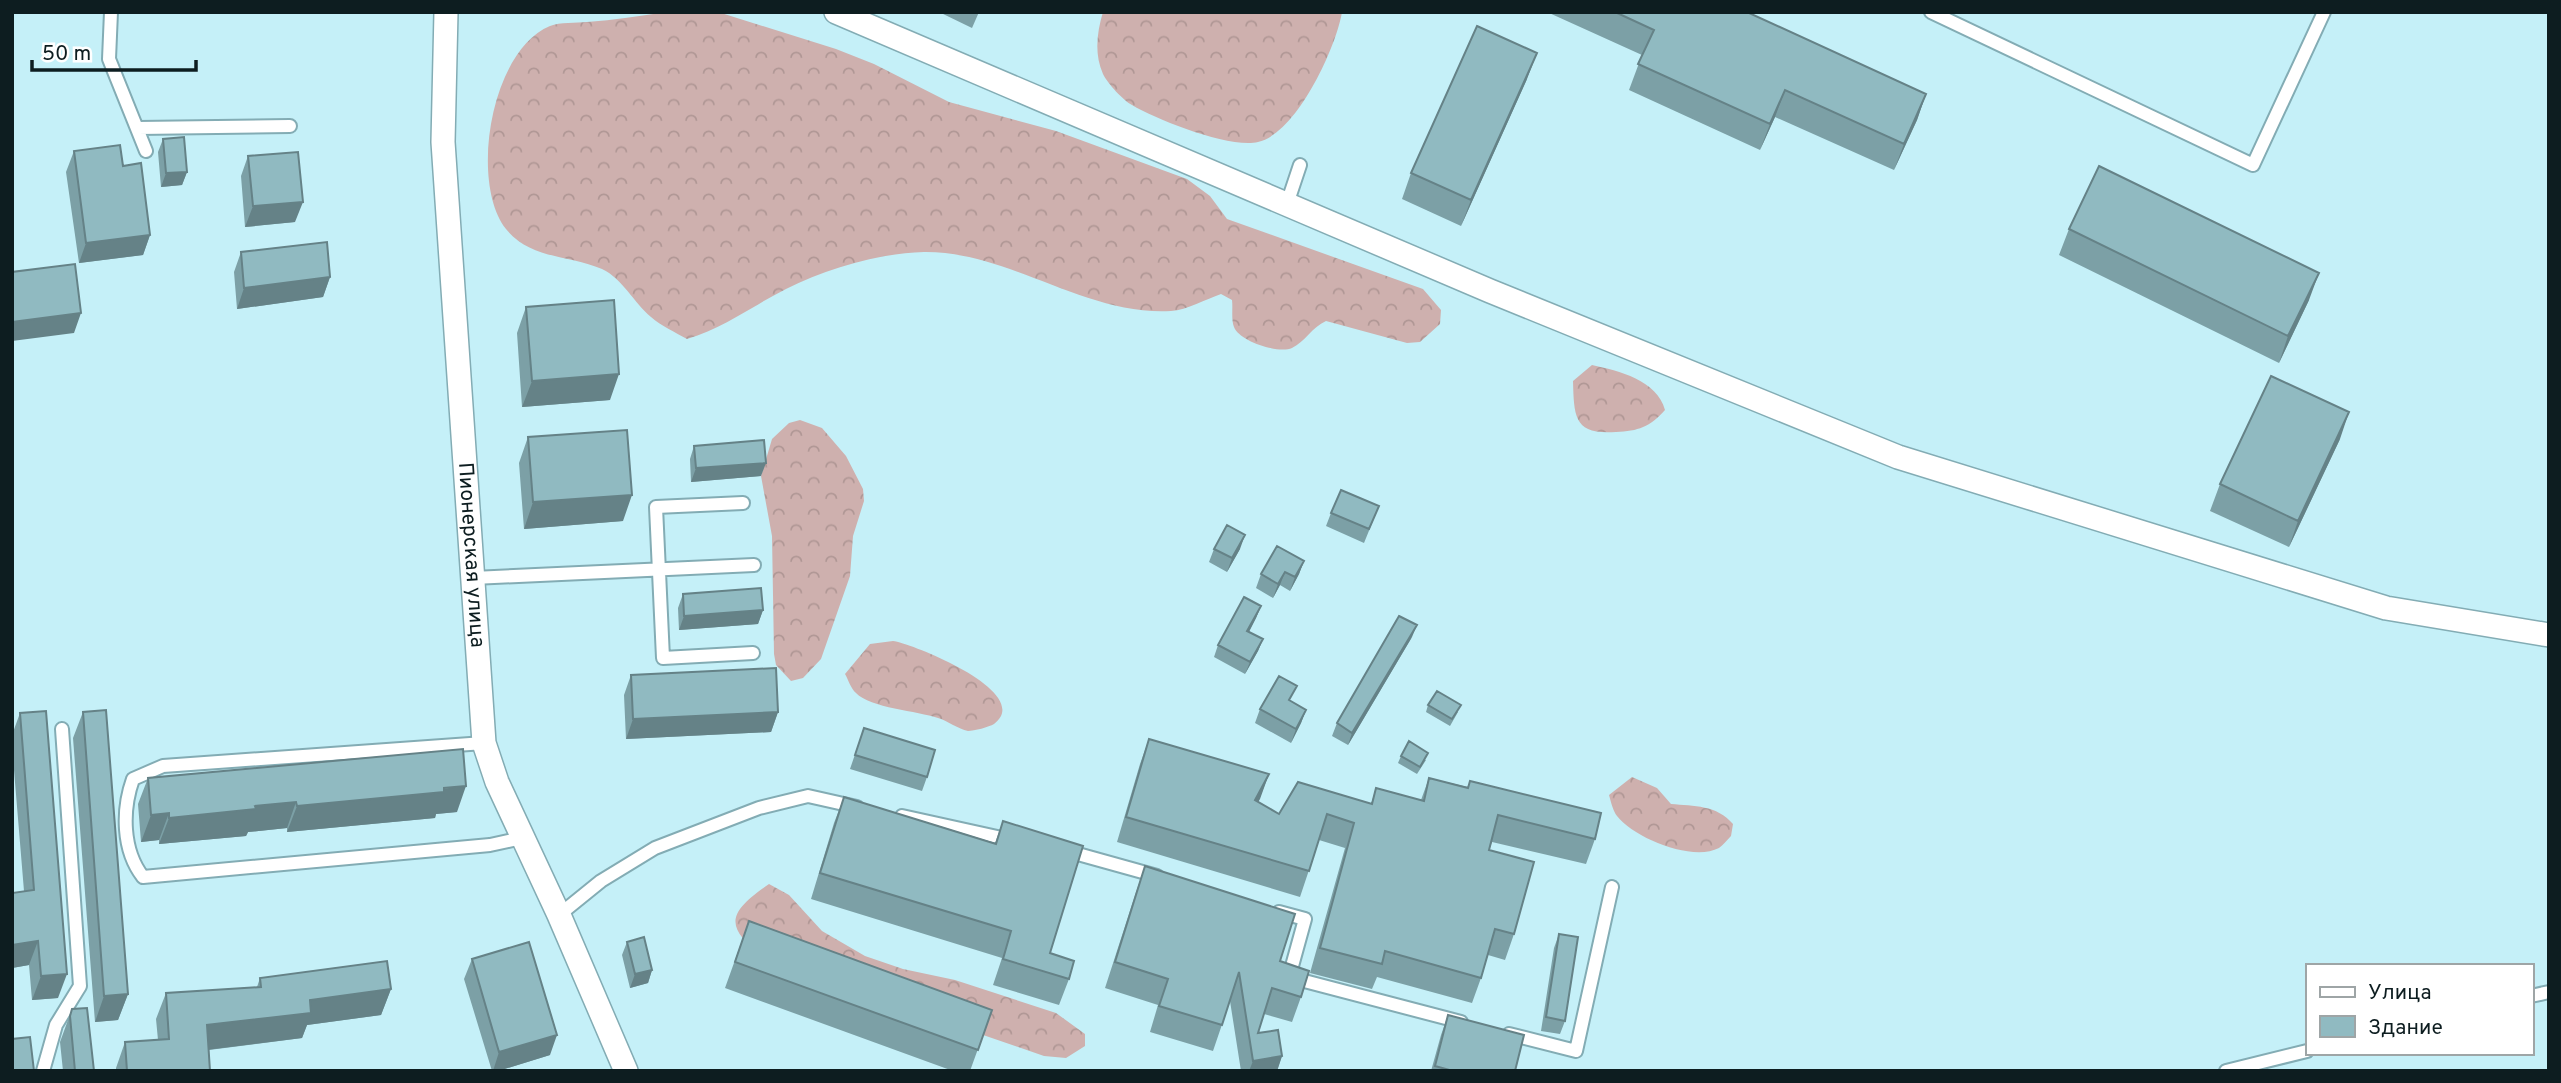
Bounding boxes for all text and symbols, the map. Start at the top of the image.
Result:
scale bar [32,28,196,72]
text: 50 m [42,41,91,68]
street label: Пионерская улица [451,462,491,648]
legend [2306,964,2533,1055]
text: Улица [2368,980,2432,1007]
text: Здание [2368,1015,2443,1042]

